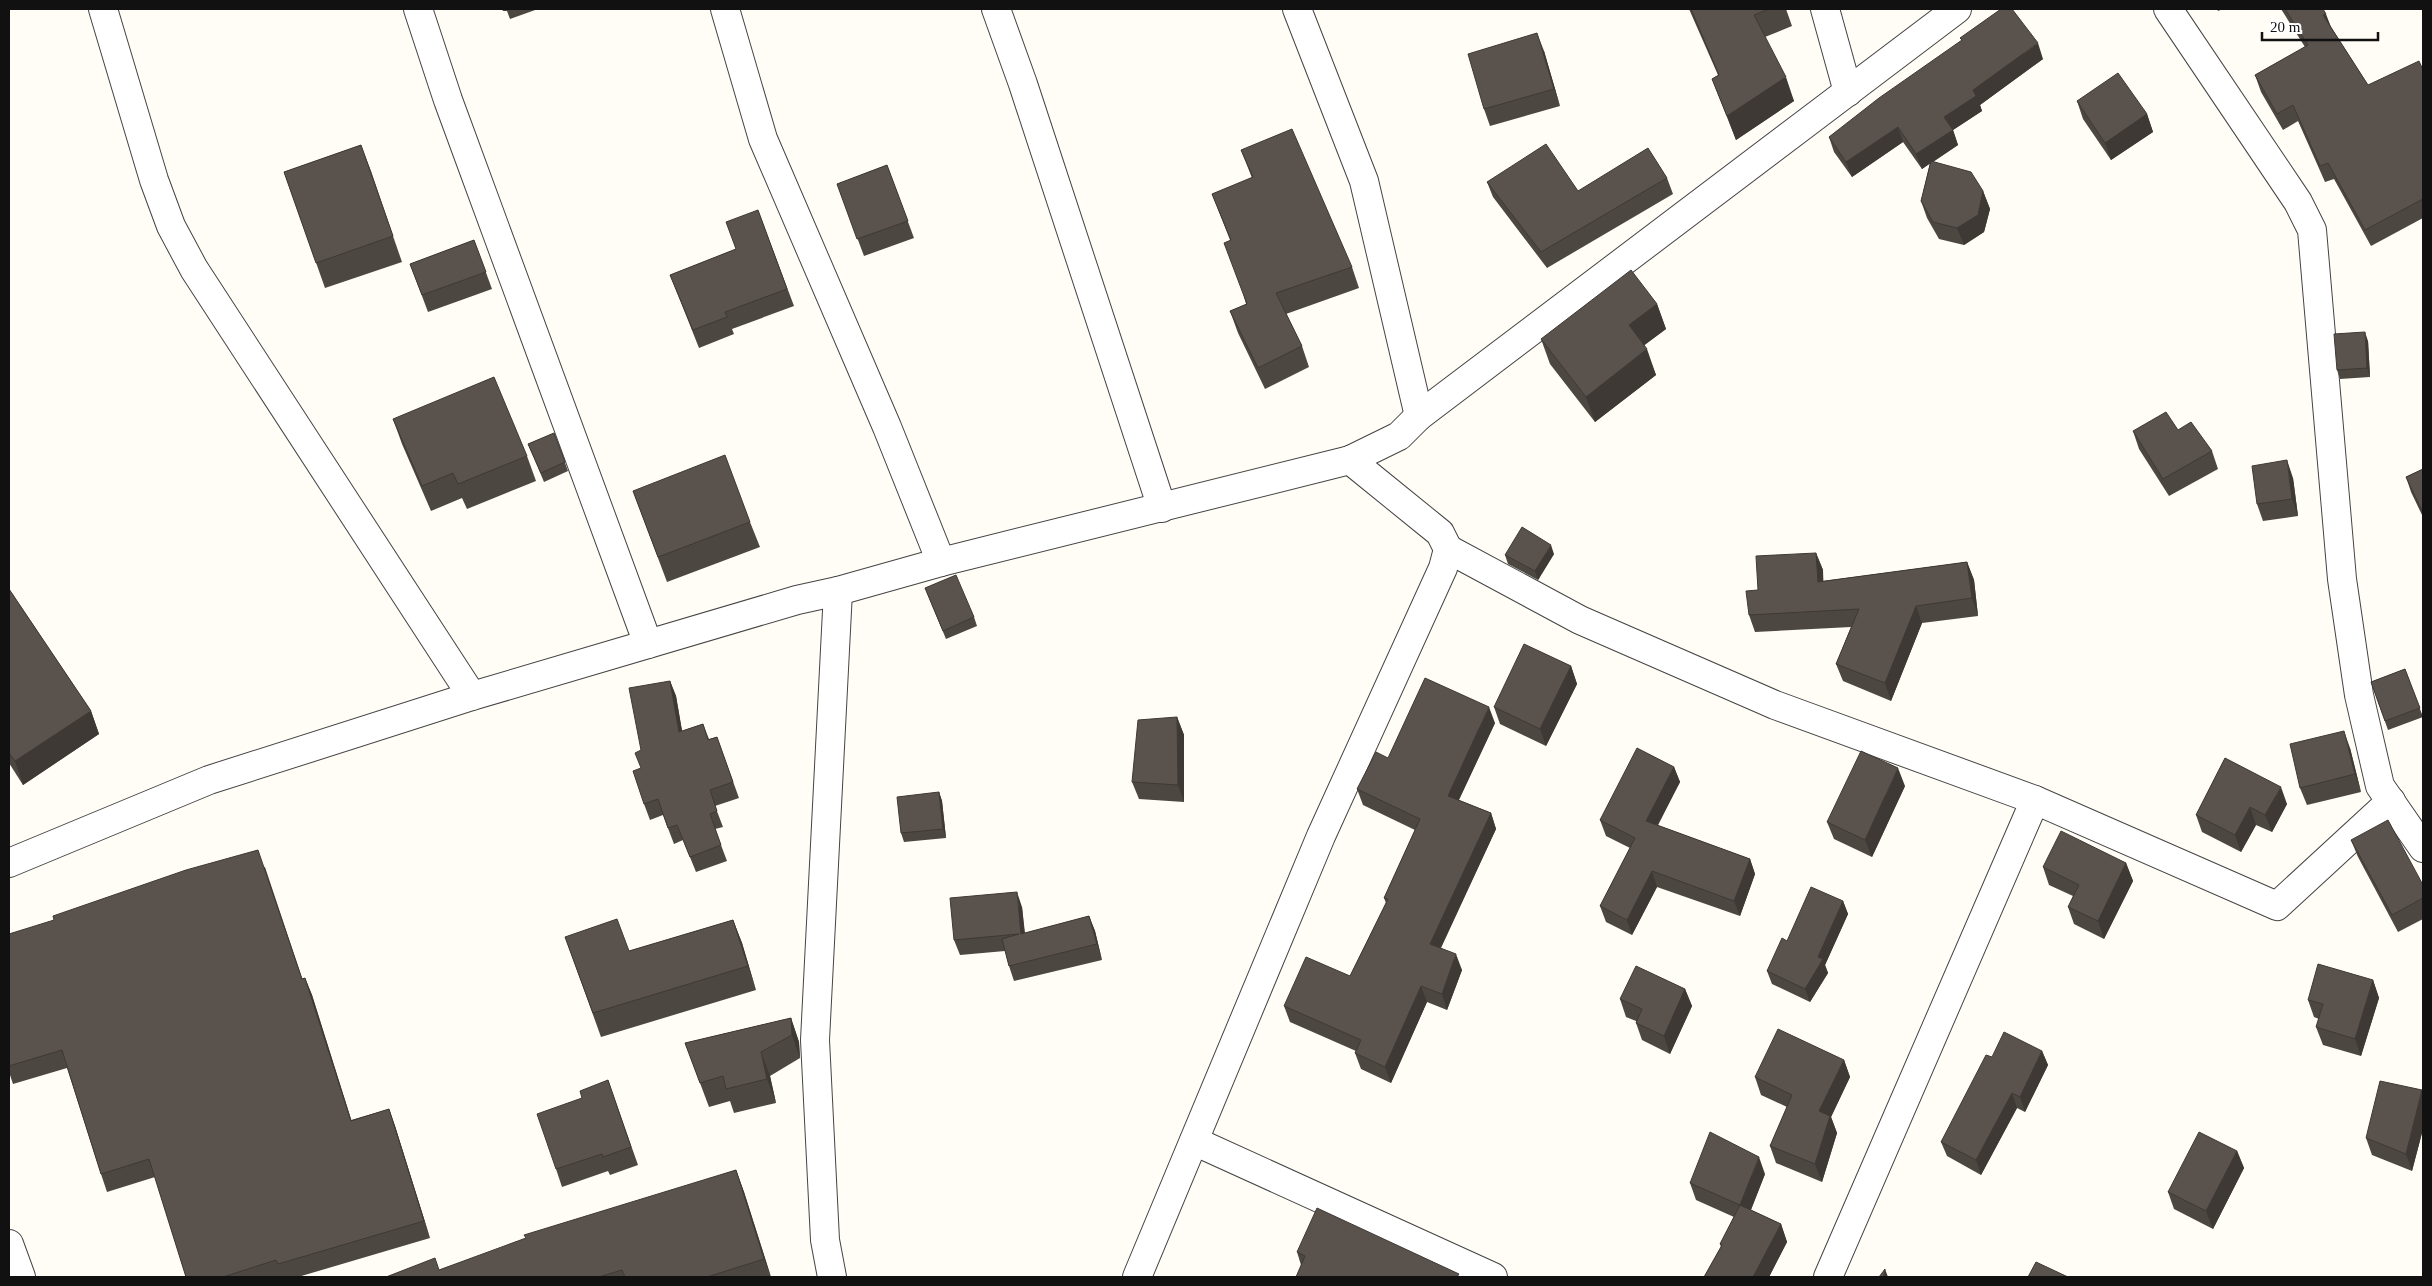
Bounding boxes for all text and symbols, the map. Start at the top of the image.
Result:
scale bar [2262,10,2378,42]
text: 20 m [2270,19,2301,35]

